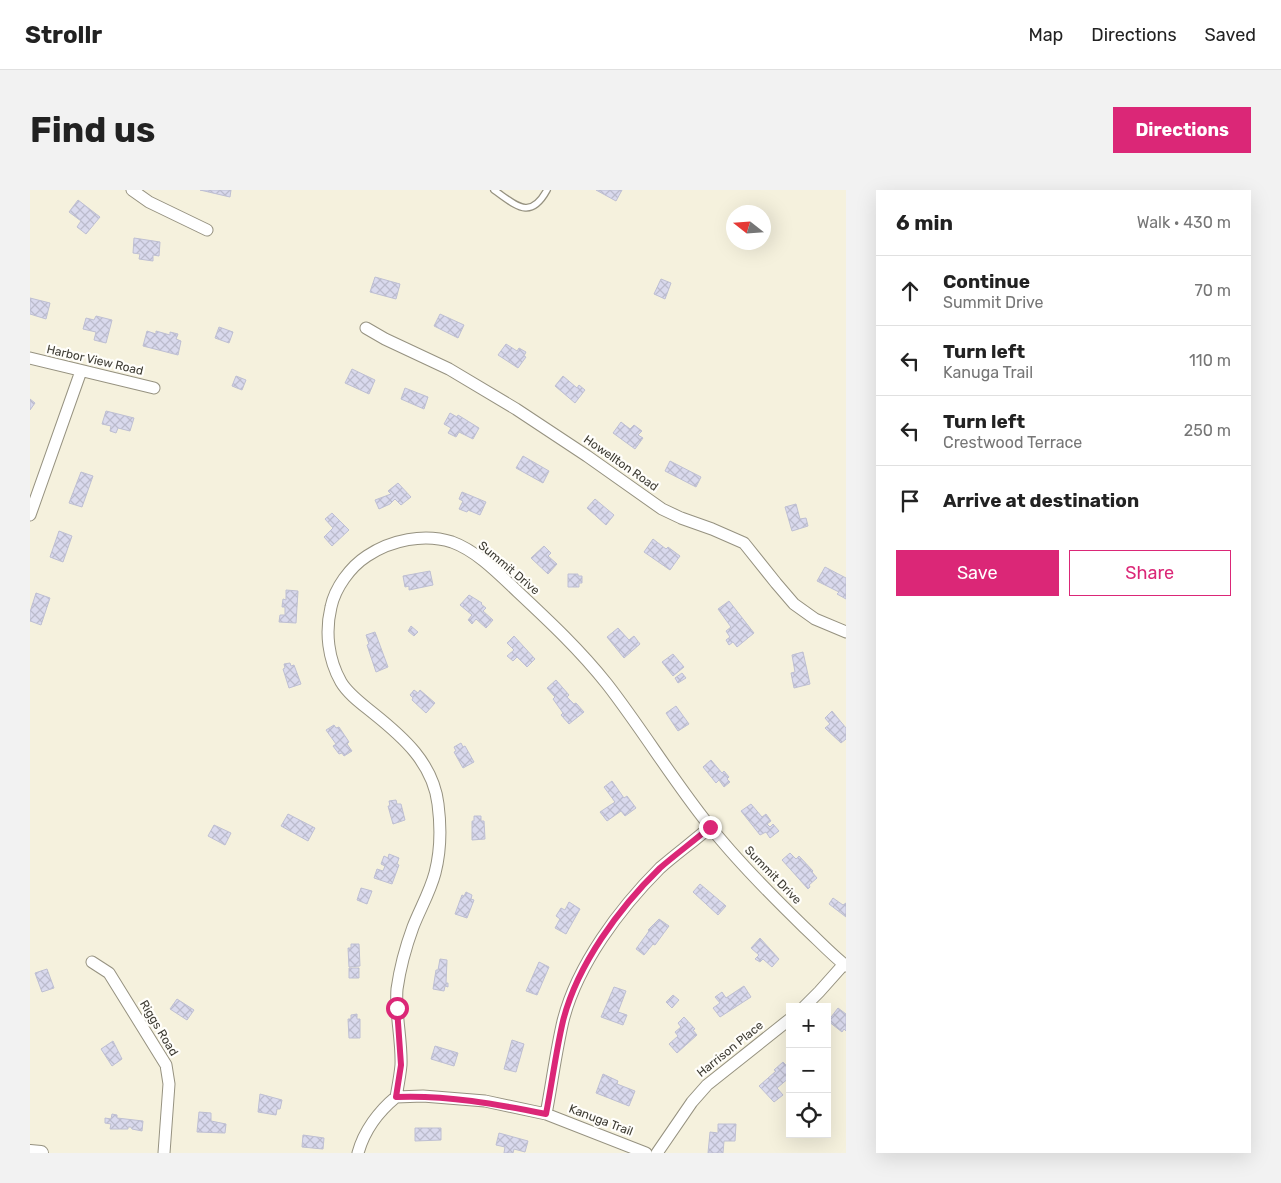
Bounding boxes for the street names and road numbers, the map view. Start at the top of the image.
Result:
street label: Harbor View Road [45,342,145,378]
street label: Howellton Road [581,432,661,494]
street label: Summit Drive [476,538,543,598]
street label: Summit Drive [742,843,804,907]
street label: Riggs Road [137,998,181,1058]
street label: Harrison Place [694,1018,766,1080]
street label: Kanuga Trail [567,1101,635,1139]

